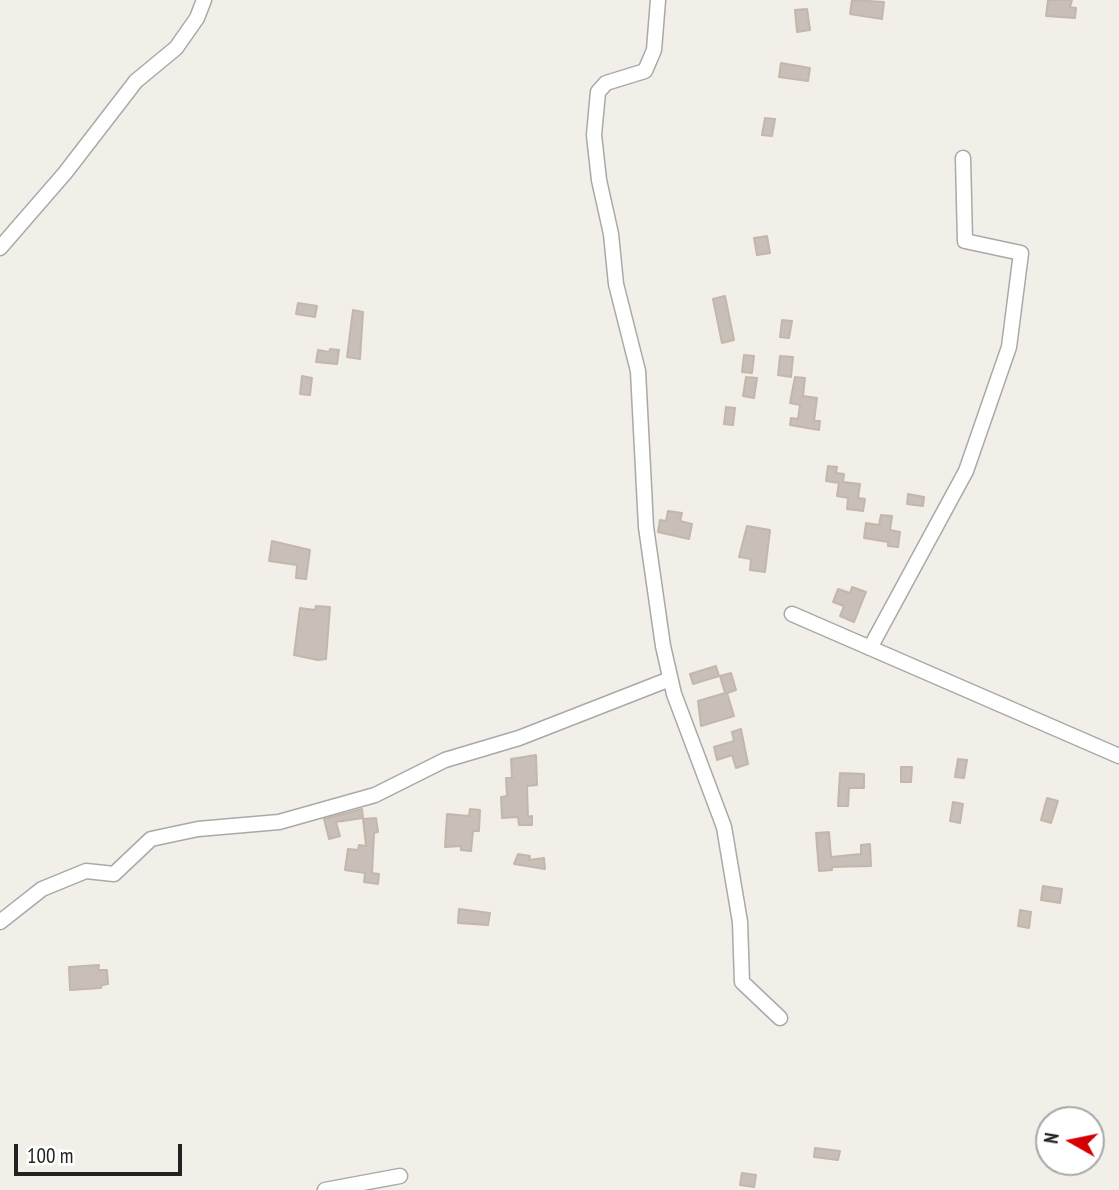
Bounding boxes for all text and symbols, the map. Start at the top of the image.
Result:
north arrow [1035,1106,1105,1176]
scale bar [18,1130,186,1174]
text: N [1039,1131,1064,1145]
text: 100 m [27,1142,73,1169]

